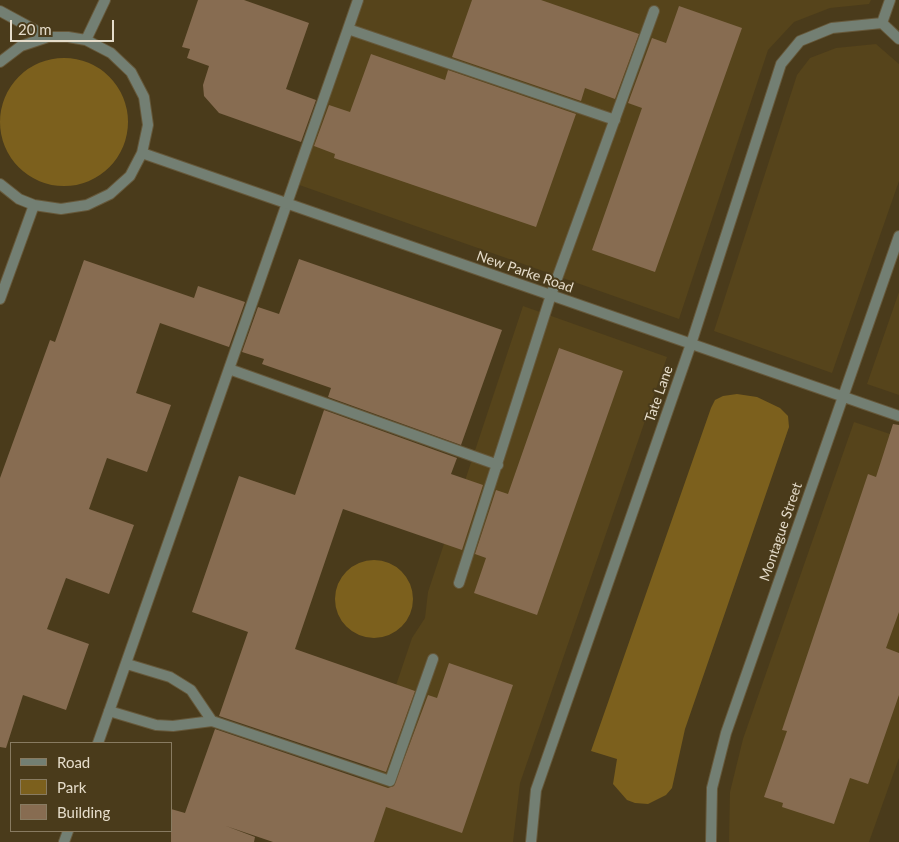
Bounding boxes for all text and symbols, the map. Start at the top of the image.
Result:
scale bar [12,10,116,42]
text: 20 m [18,20,52,38]
street label: New Parke Road [474,248,576,296]
street label: Tate Lane [641,363,677,425]
street label: Montague Street [756,480,806,584]
legend [10,742,172,832]
text: Road [57,753,90,771]
text: Park [57,778,86,796]
text: Building [57,803,110,821]

